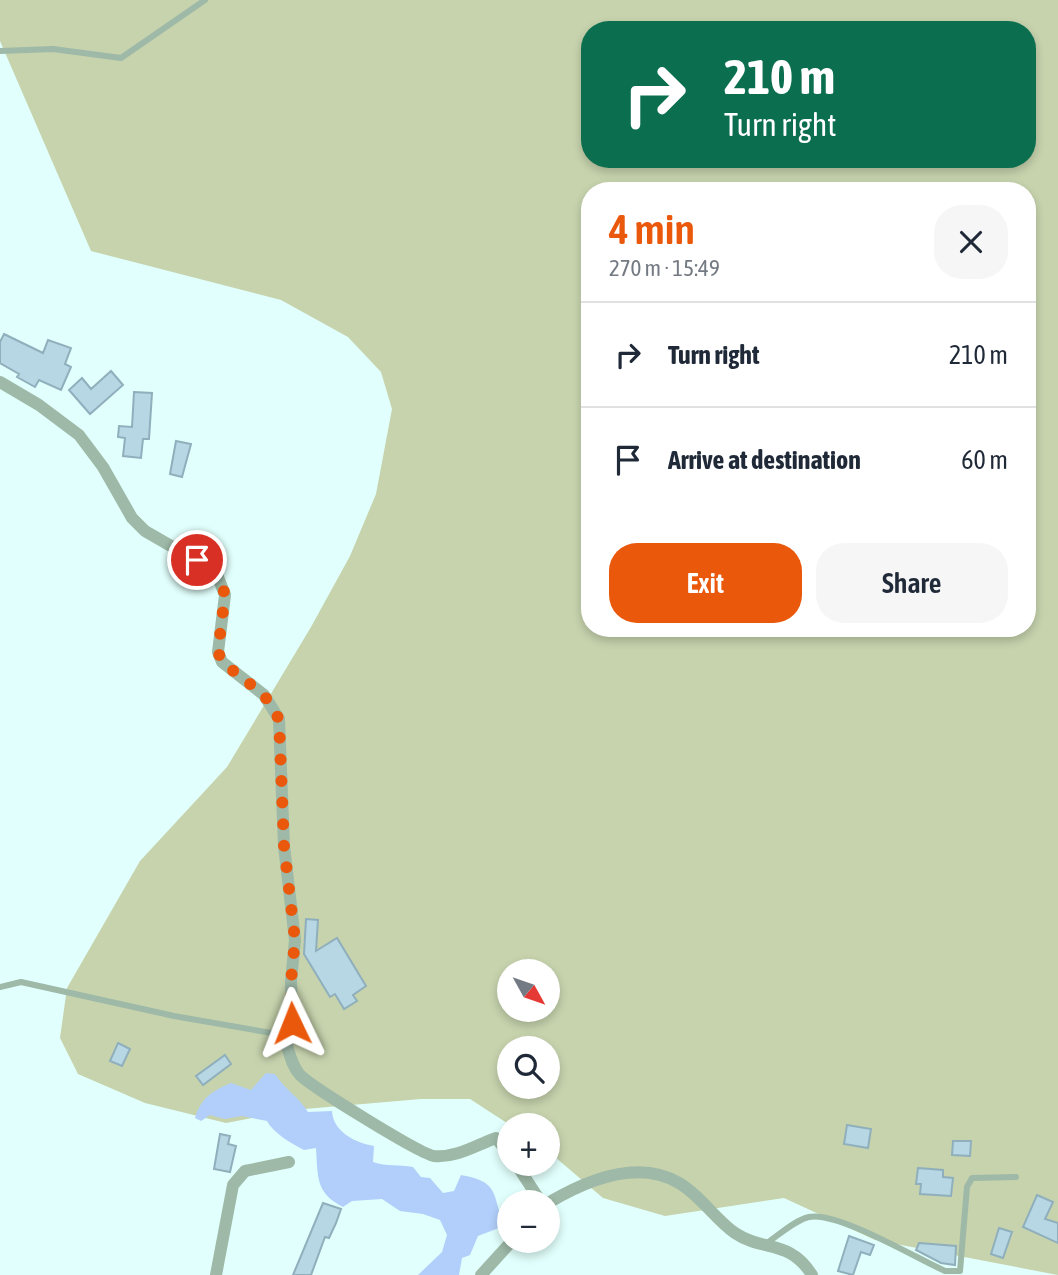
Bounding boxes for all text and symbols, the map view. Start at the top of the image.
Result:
text: 210 m [724,48,835,104]
icon: right [609,49,700,140]
text: Turn right [724,106,837,143]
text: 4 min [609,205,695,253]
button: close [934,205,1008,279]
text: 270 m · 15:49 [609,255,720,281]
icon: right [609,336,647,374]
text: Turn right [668,340,759,370]
text: 210 m [949,340,1008,370]
icon: arrive [609,441,647,479]
text: Arrive at destination [668,445,861,475]
text: 60 m [961,445,1008,475]
pin [167,530,227,590]
icon: arrive [178,541,216,579]
button: Exit [609,543,802,623]
button: Share [816,543,1008,623]
north arrow [497,959,560,1022]
map controls [497,959,560,1253]
position arrow [255,986,329,1060]
button: search [497,1036,560,1099]
button: + [497,1113,560,1176]
button: − [497,1190,560,1253]

